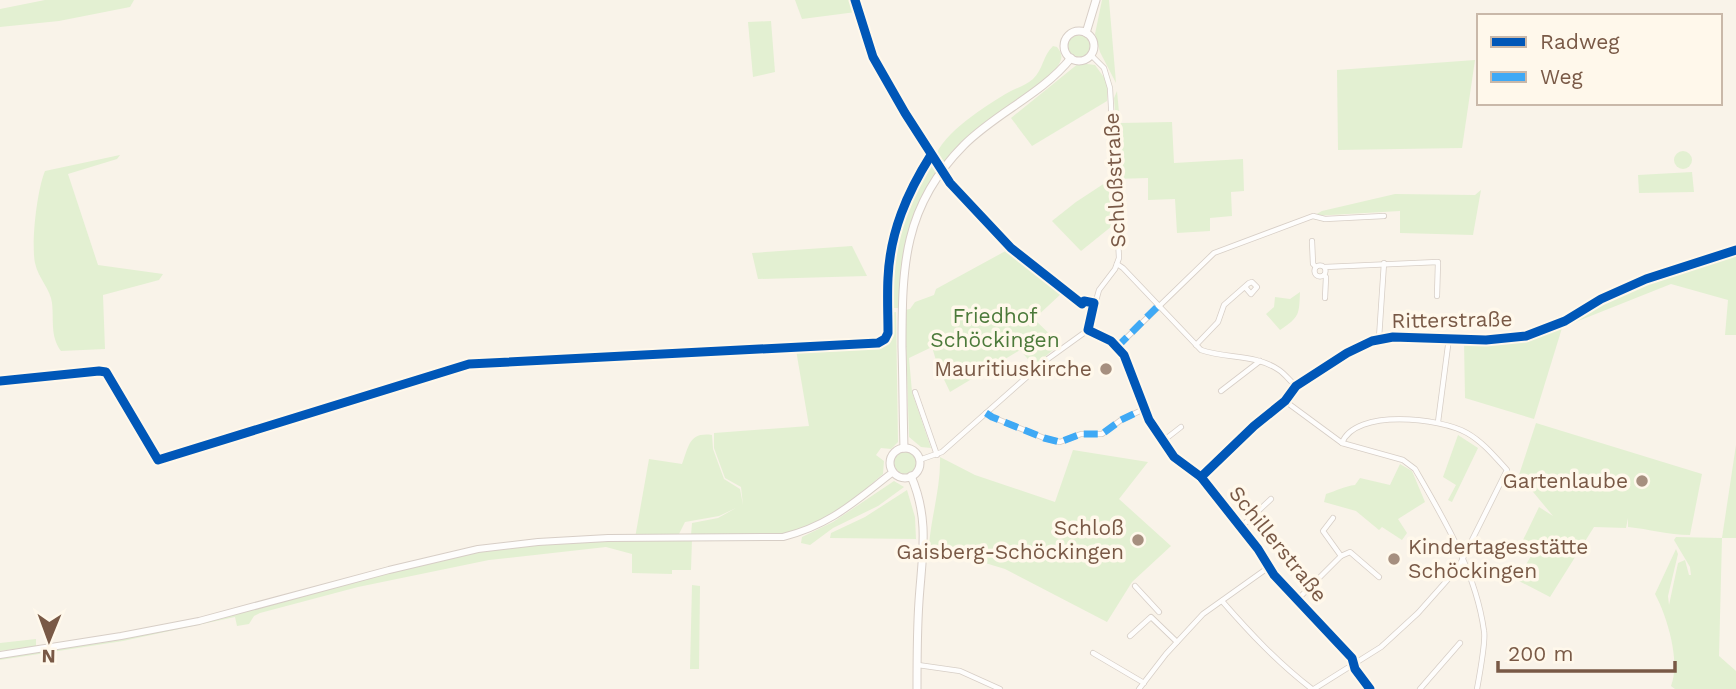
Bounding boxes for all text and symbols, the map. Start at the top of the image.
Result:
legend [1477,14,1722,105]
text: Radweg [1540,29,1620,54]
text: Weg [1540,64,1584,89]
street label: Schloßstraße [1098,112,1131,248]
park label: Friedhof Schöckingen [930,303,1060,352]
street label: Ritterstraße [1391,306,1513,333]
place label: Mauritiuskirche [934,356,1092,381]
marker: Mauritiuskirche [1098,361,1114,377]
place label: Gartenlaube [1503,468,1628,493]
marker: Gartenlaube [1634,473,1650,489]
street label: Schillerstraße [1224,481,1333,607]
place label: Schloß Gaisberg-Schöckingen [896,515,1124,564]
marker: Schloß Gaisberg-Schöckingen [1130,532,1146,548]
place label: Kindertagesstätte Schöckingen [1408,534,1588,583]
marker: Kindertagesstätte Schöckingen [1386,551,1402,567]
north arrow [14,605,84,675]
scale bar [1498,630,1675,674]
text: 200 m [1508,641,1574,666]
text: N [41,645,56,668]

